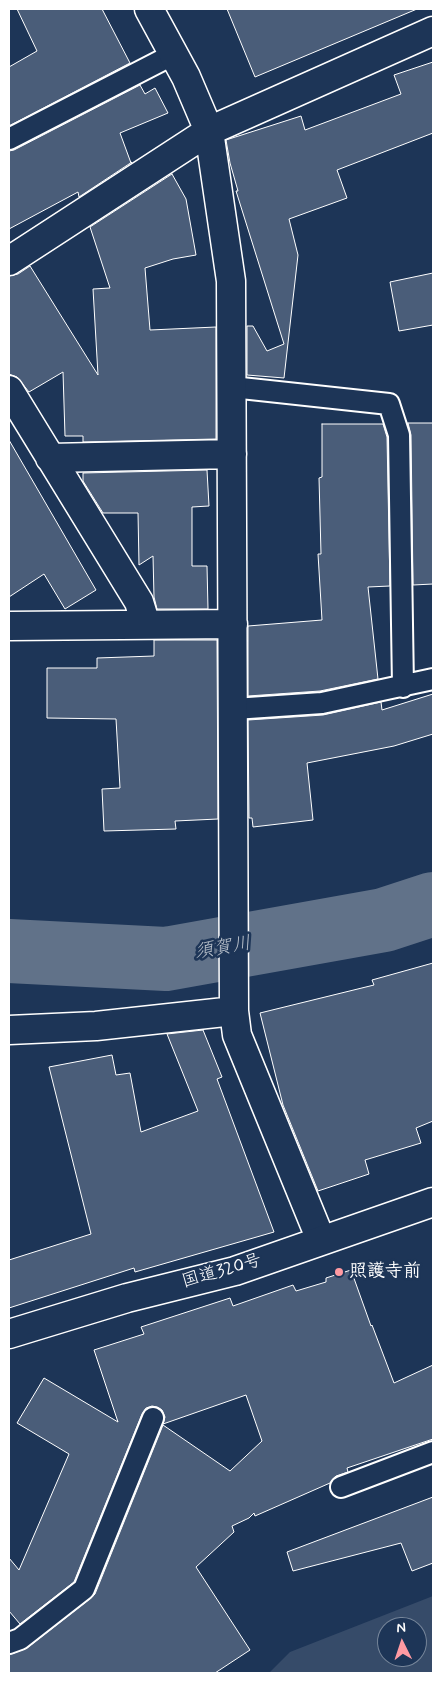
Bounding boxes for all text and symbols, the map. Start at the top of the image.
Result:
water label: 須賀川 [193,933,253,965]
street label: 国道320号 [179,1250,265,1294]
place label: 照護寺前 [349,1261,421,1283]
marker: 照護寺前 [333,1266,345,1278]
north arrow [377,1617,427,1667]
text: N [396,1619,406,1637]

